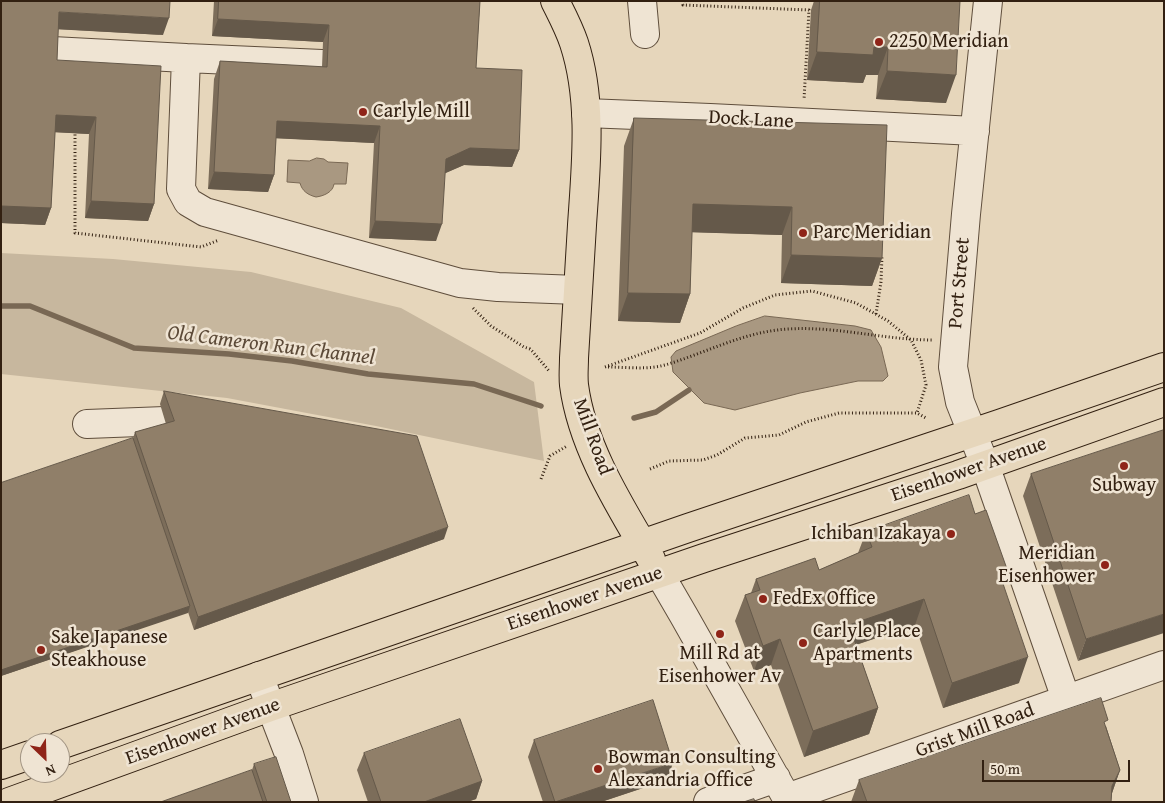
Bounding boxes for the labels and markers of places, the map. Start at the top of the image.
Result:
place label: 2250 Meridian [889,30,1009,54]
marker: 2250 Meridian [873,36,885,48]
place label: Carlyle Mill [373,100,470,124]
marker: Carlyle Mill [357,106,369,118]
place label: Parc Meridian [813,221,931,245]
marker: Parc Meridian [797,227,809,239]
marker: Subway [1118,460,1130,472]
place label: Subway [1092,474,1156,498]
place label: Ichiban Izakaya [811,522,941,546]
marker: Ichiban Izakaya [945,528,957,540]
place label: Meridian Eisenhower [998,542,1095,589]
marker: Meridian Eisenhower [1099,559,1111,571]
place label: FedEx Office [773,587,876,611]
marker: FedEx Office [757,593,769,605]
place label: Carlyle Place Apartments [813,620,921,667]
place label: Sake Japanese Steakhouse [51,626,168,673]
marker: Mill Rd at Eisenhower Av [714,628,726,640]
marker: Carlyle Place Apartments [797,637,809,649]
place label: Mill Rd at Eisenhower Av [659,642,781,689]
marker: Sake Japanese Steakhouse [35,644,47,656]
place label: Bowman Consulting Alexandria Office [608,746,775,793]
marker: Bowman Consulting Alexandria Office [592,763,604,775]

